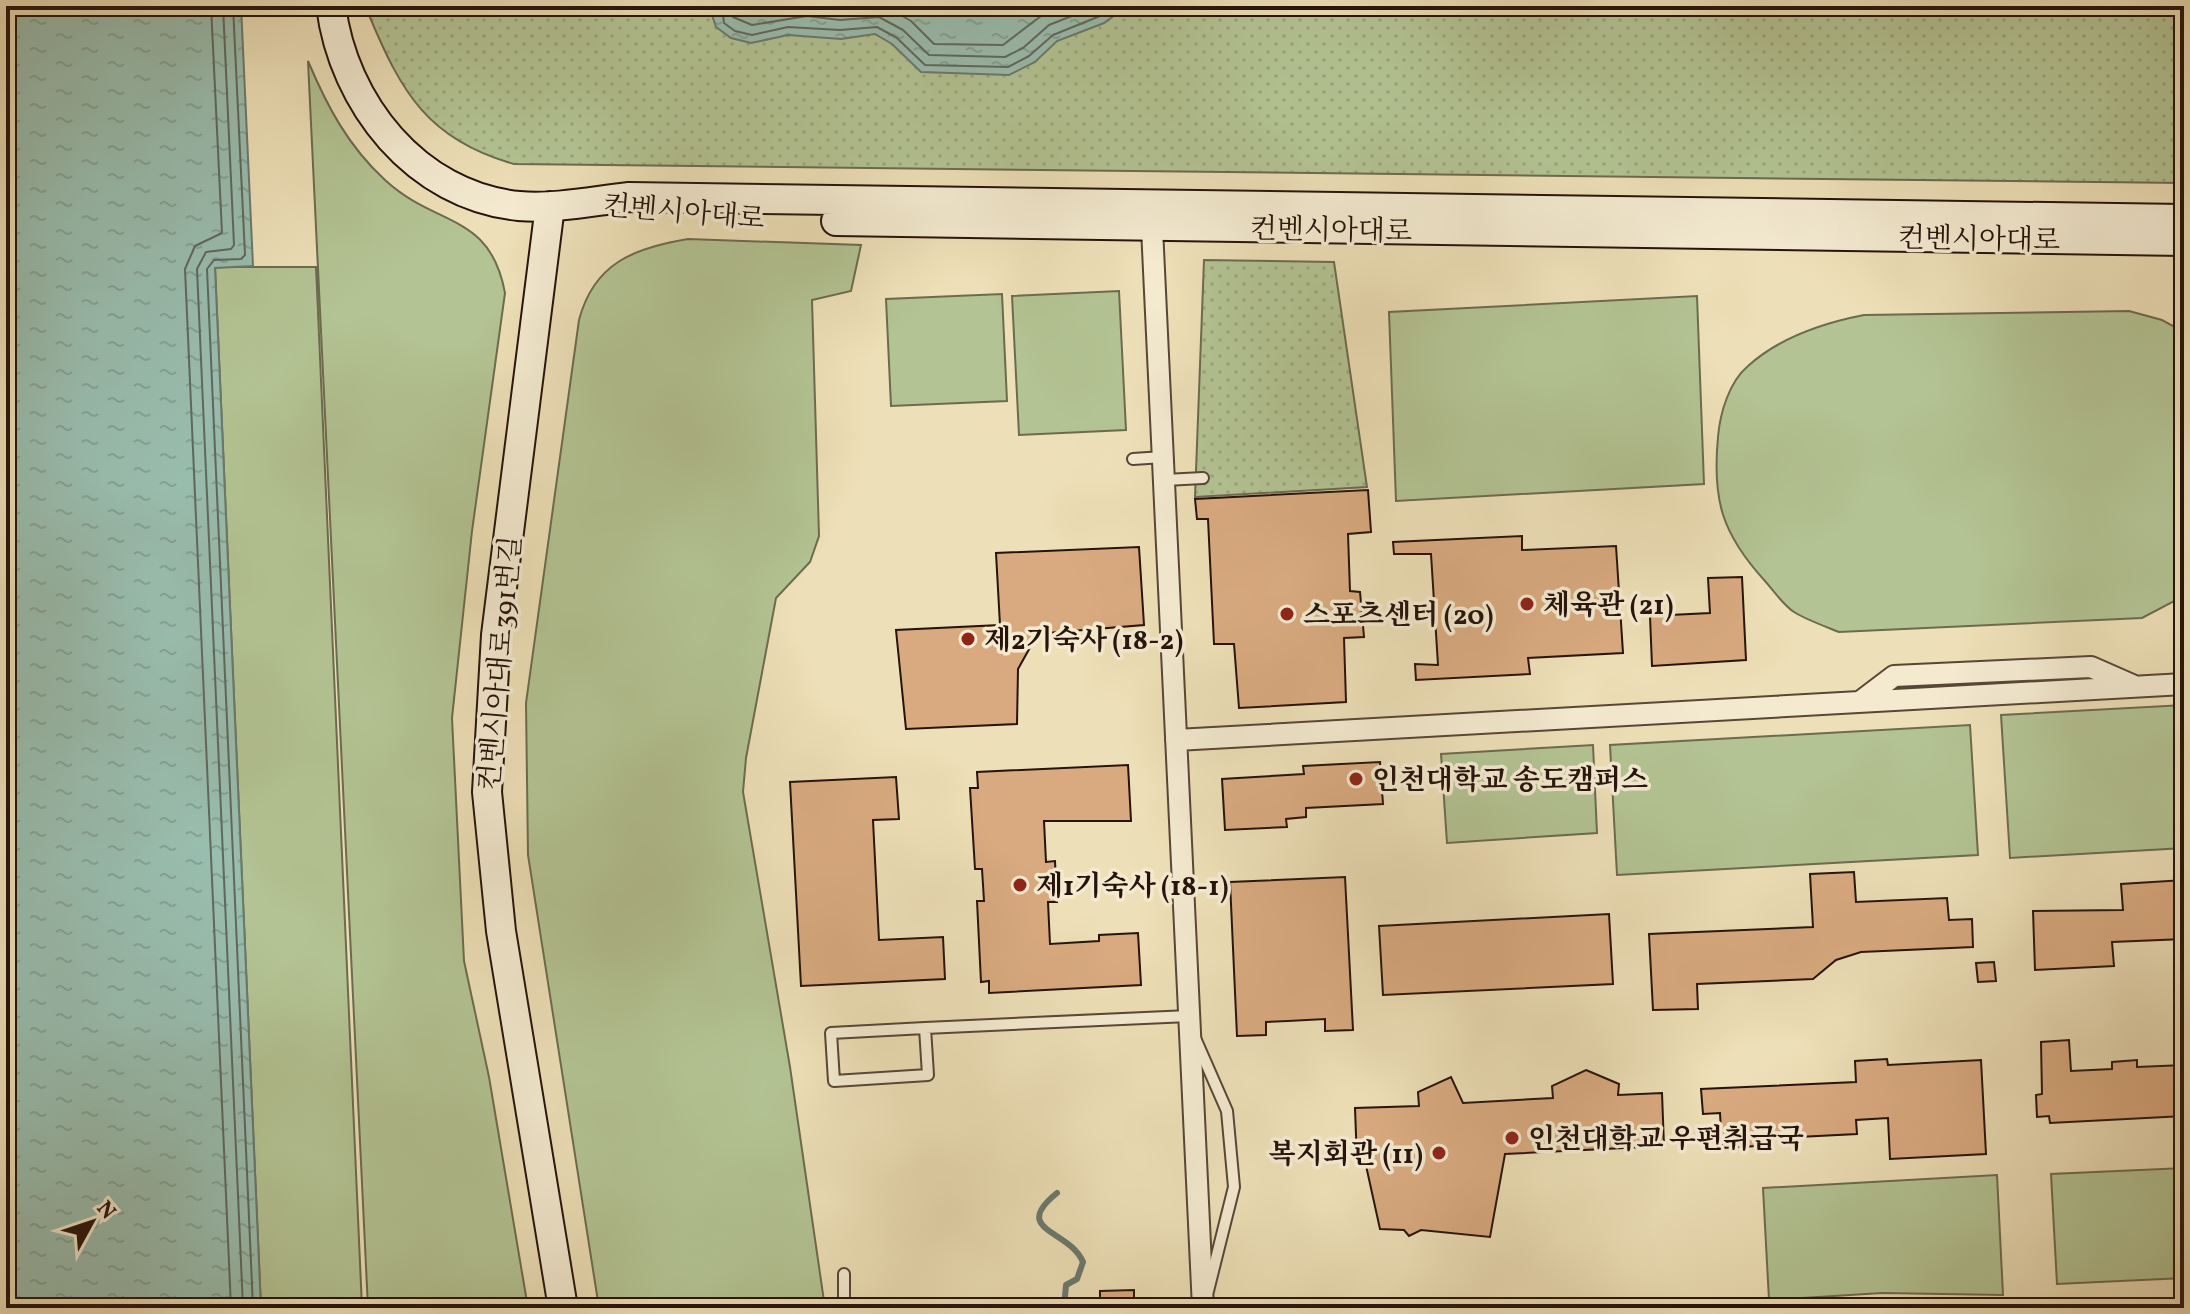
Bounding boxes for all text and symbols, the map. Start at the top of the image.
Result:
street label: 컨벤시아대로 [601,187,766,240]
street label: 컨벤시아대로 [1249,211,1412,252]
street label: 컨벤시아대로 [1897,220,2060,261]
street label: 컨벤시아대로391번길 [471,534,532,792]
place label: 체육관 (21) [1543,587,1674,626]
marker: 체육관 (21) [1518,595,1536,613]
place label: 스포츠센터 (20) [1303,597,1494,636]
marker: 스포츠센터 (20) [1278,605,1296,623]
place label: 제2기숙사 (18-2) [984,622,1183,661]
marker: 제2기숙사 (18-2) [959,630,977,648]
place label: 인천대학교 송도캠퍼스 [1372,762,1648,801]
marker: 인천대학교 송도캠퍼스 [1347,770,1365,788]
place label: 제1기숙사 (18-1) [1036,868,1229,907]
marker: 제1기숙사 (18-1) [1011,876,1029,894]
place label: 인천대학교 우편취급국 [1528,1121,1804,1160]
marker: 인천대학교 우편취급국 [1503,1129,1521,1147]
place label: 복지회관 (11) [1269,1136,1423,1175]
marker: 복지회관 (11) [1430,1144,1448,1162]
north arrow [52,1182,132,1262]
text: N [88,1195,122,1227]

